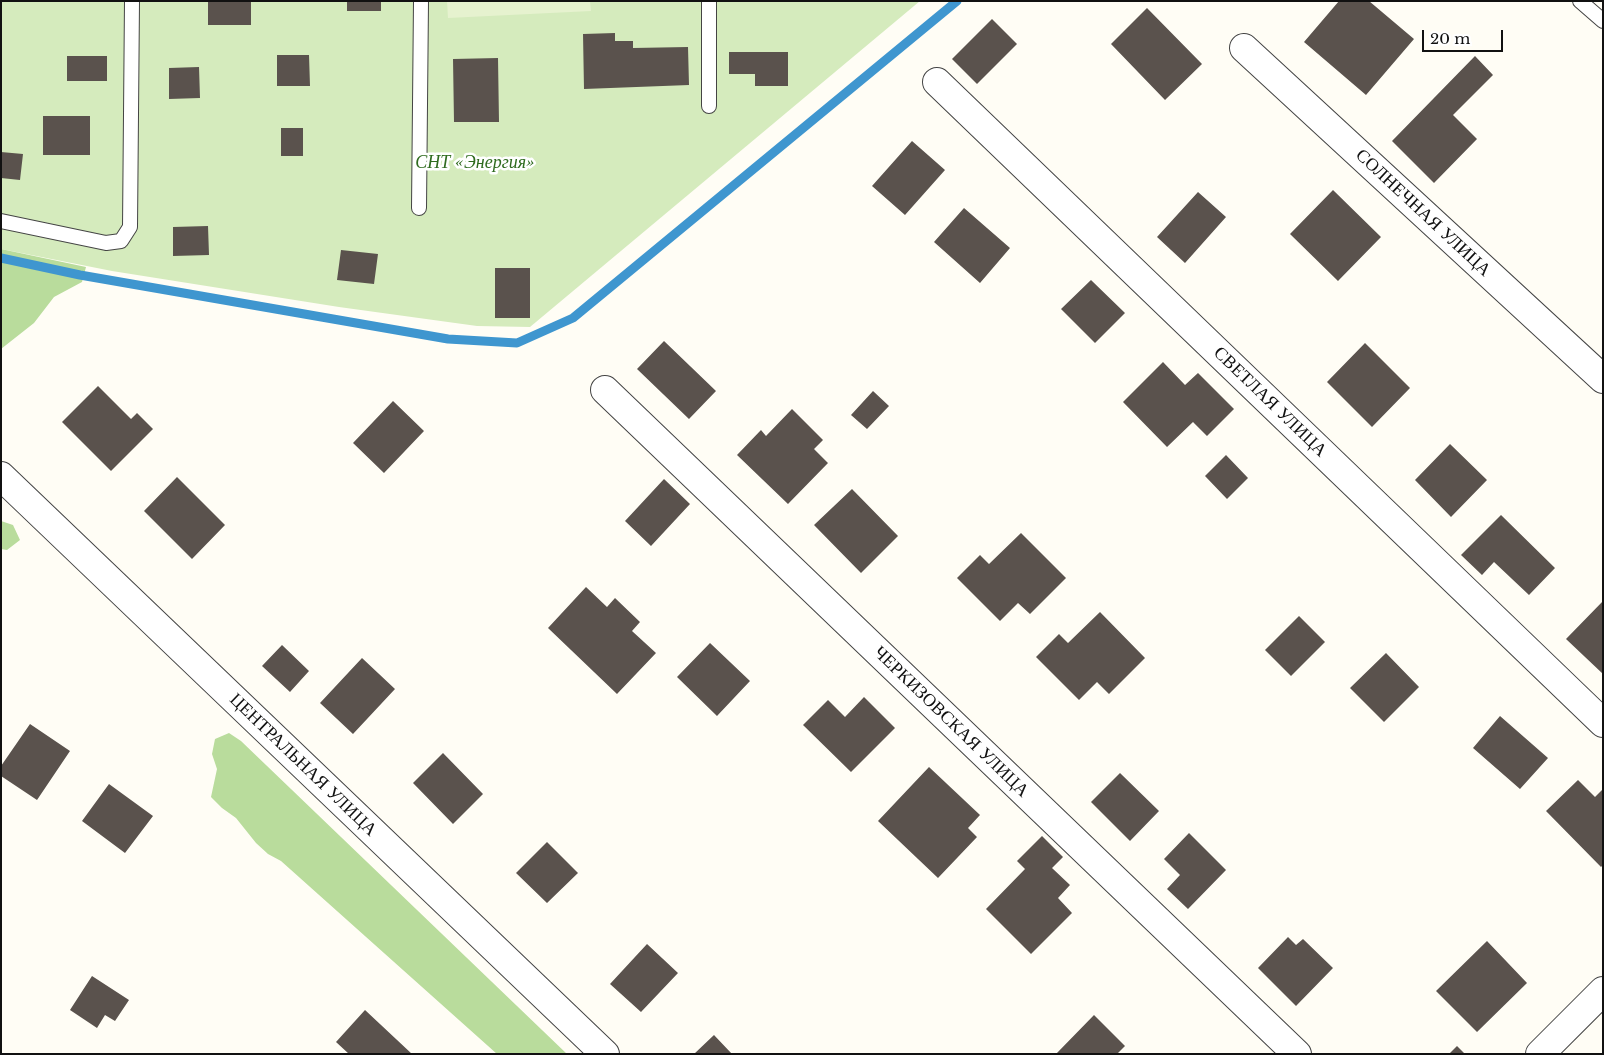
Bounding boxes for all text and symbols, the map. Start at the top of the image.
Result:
scale bar [1424,20,1505,52]
text: 20 m [1430,29,1470,48]
street label: СОЛНЕЧНАЯ УЛИЦА [1351,145,1495,281]
park label: СНТ «Энергия» [415,152,535,174]
street label: СВЕТЛАЯ УЛИЦА [1209,342,1331,462]
street label: ЧЕРКИЗОВСКАЯ УЛИЦА [869,642,1033,802]
street label: ЦЕНТРАЛЬНАЯ УЛИЦА [225,689,381,841]

